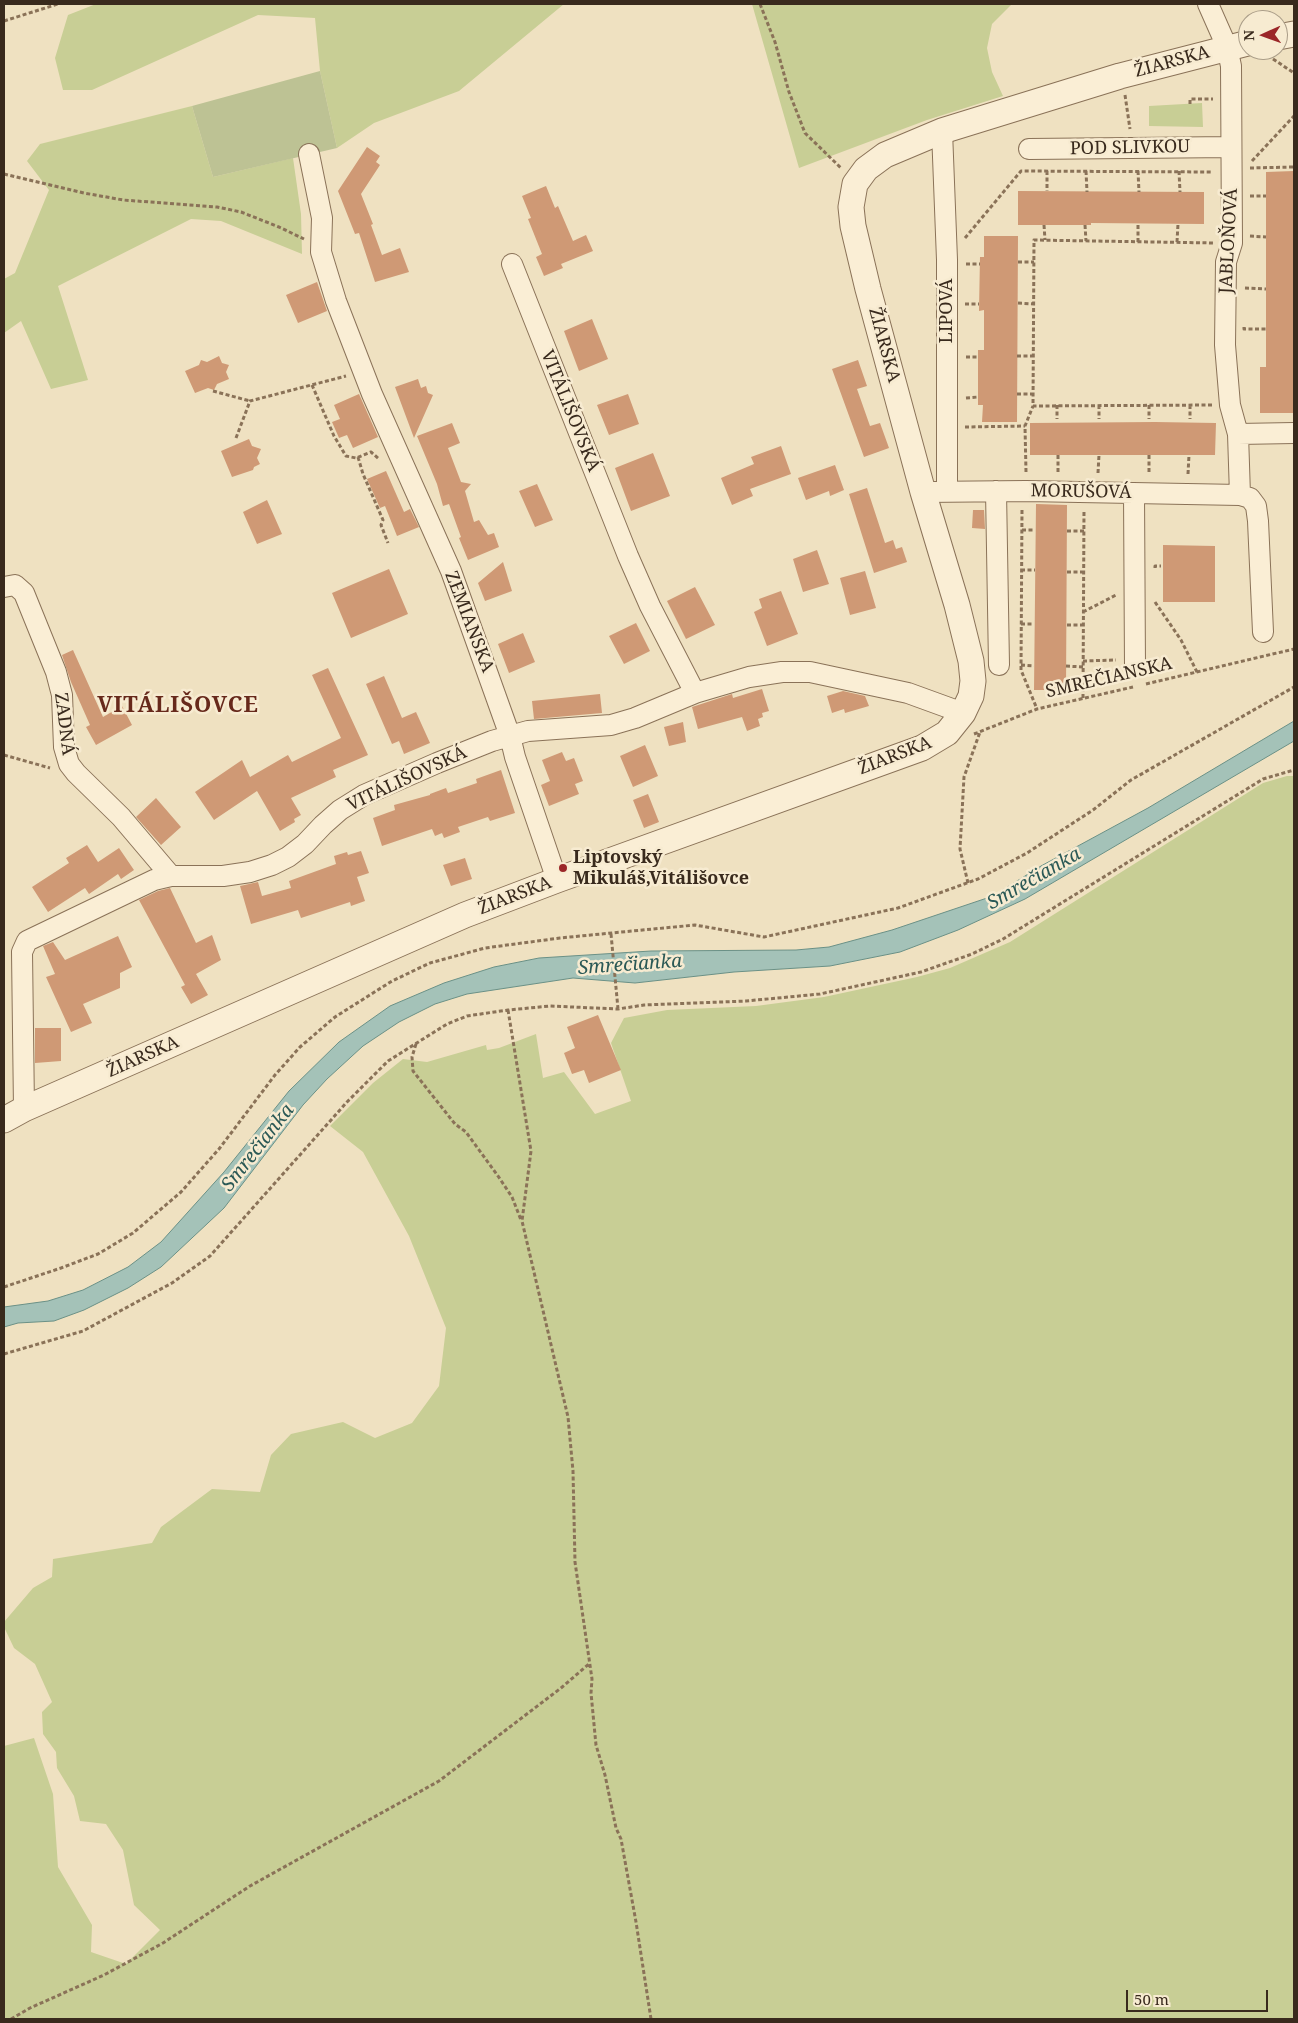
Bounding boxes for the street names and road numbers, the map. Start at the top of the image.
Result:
street label: ŽIARSKA [1132,42,1212,82]
street label: POD SLIVKOU [1070,136,1190,160]
street label: JABLOŇOVÁ [1215,188,1243,294]
street label: LIPOVÁ [936,278,958,344]
street label: ŽIARSKA [864,305,904,385]
street label: VITÁLIŠOVSKÁ [536,347,604,475]
street label: MORUŠOVÁ [1030,480,1132,504]
street label: ZEMIANSKA [440,568,498,676]
street label: SMREČIANSKA [1044,653,1174,703]
street label: ZADNÁ [49,691,79,757]
street label: ŽIARSKA [855,732,935,780]
street label: VITÁLIŠOVSKÁ [344,742,470,816]
street label: ŽIARSKA [475,872,555,920]
street label: ŽIARSKA [104,1032,182,1082]

